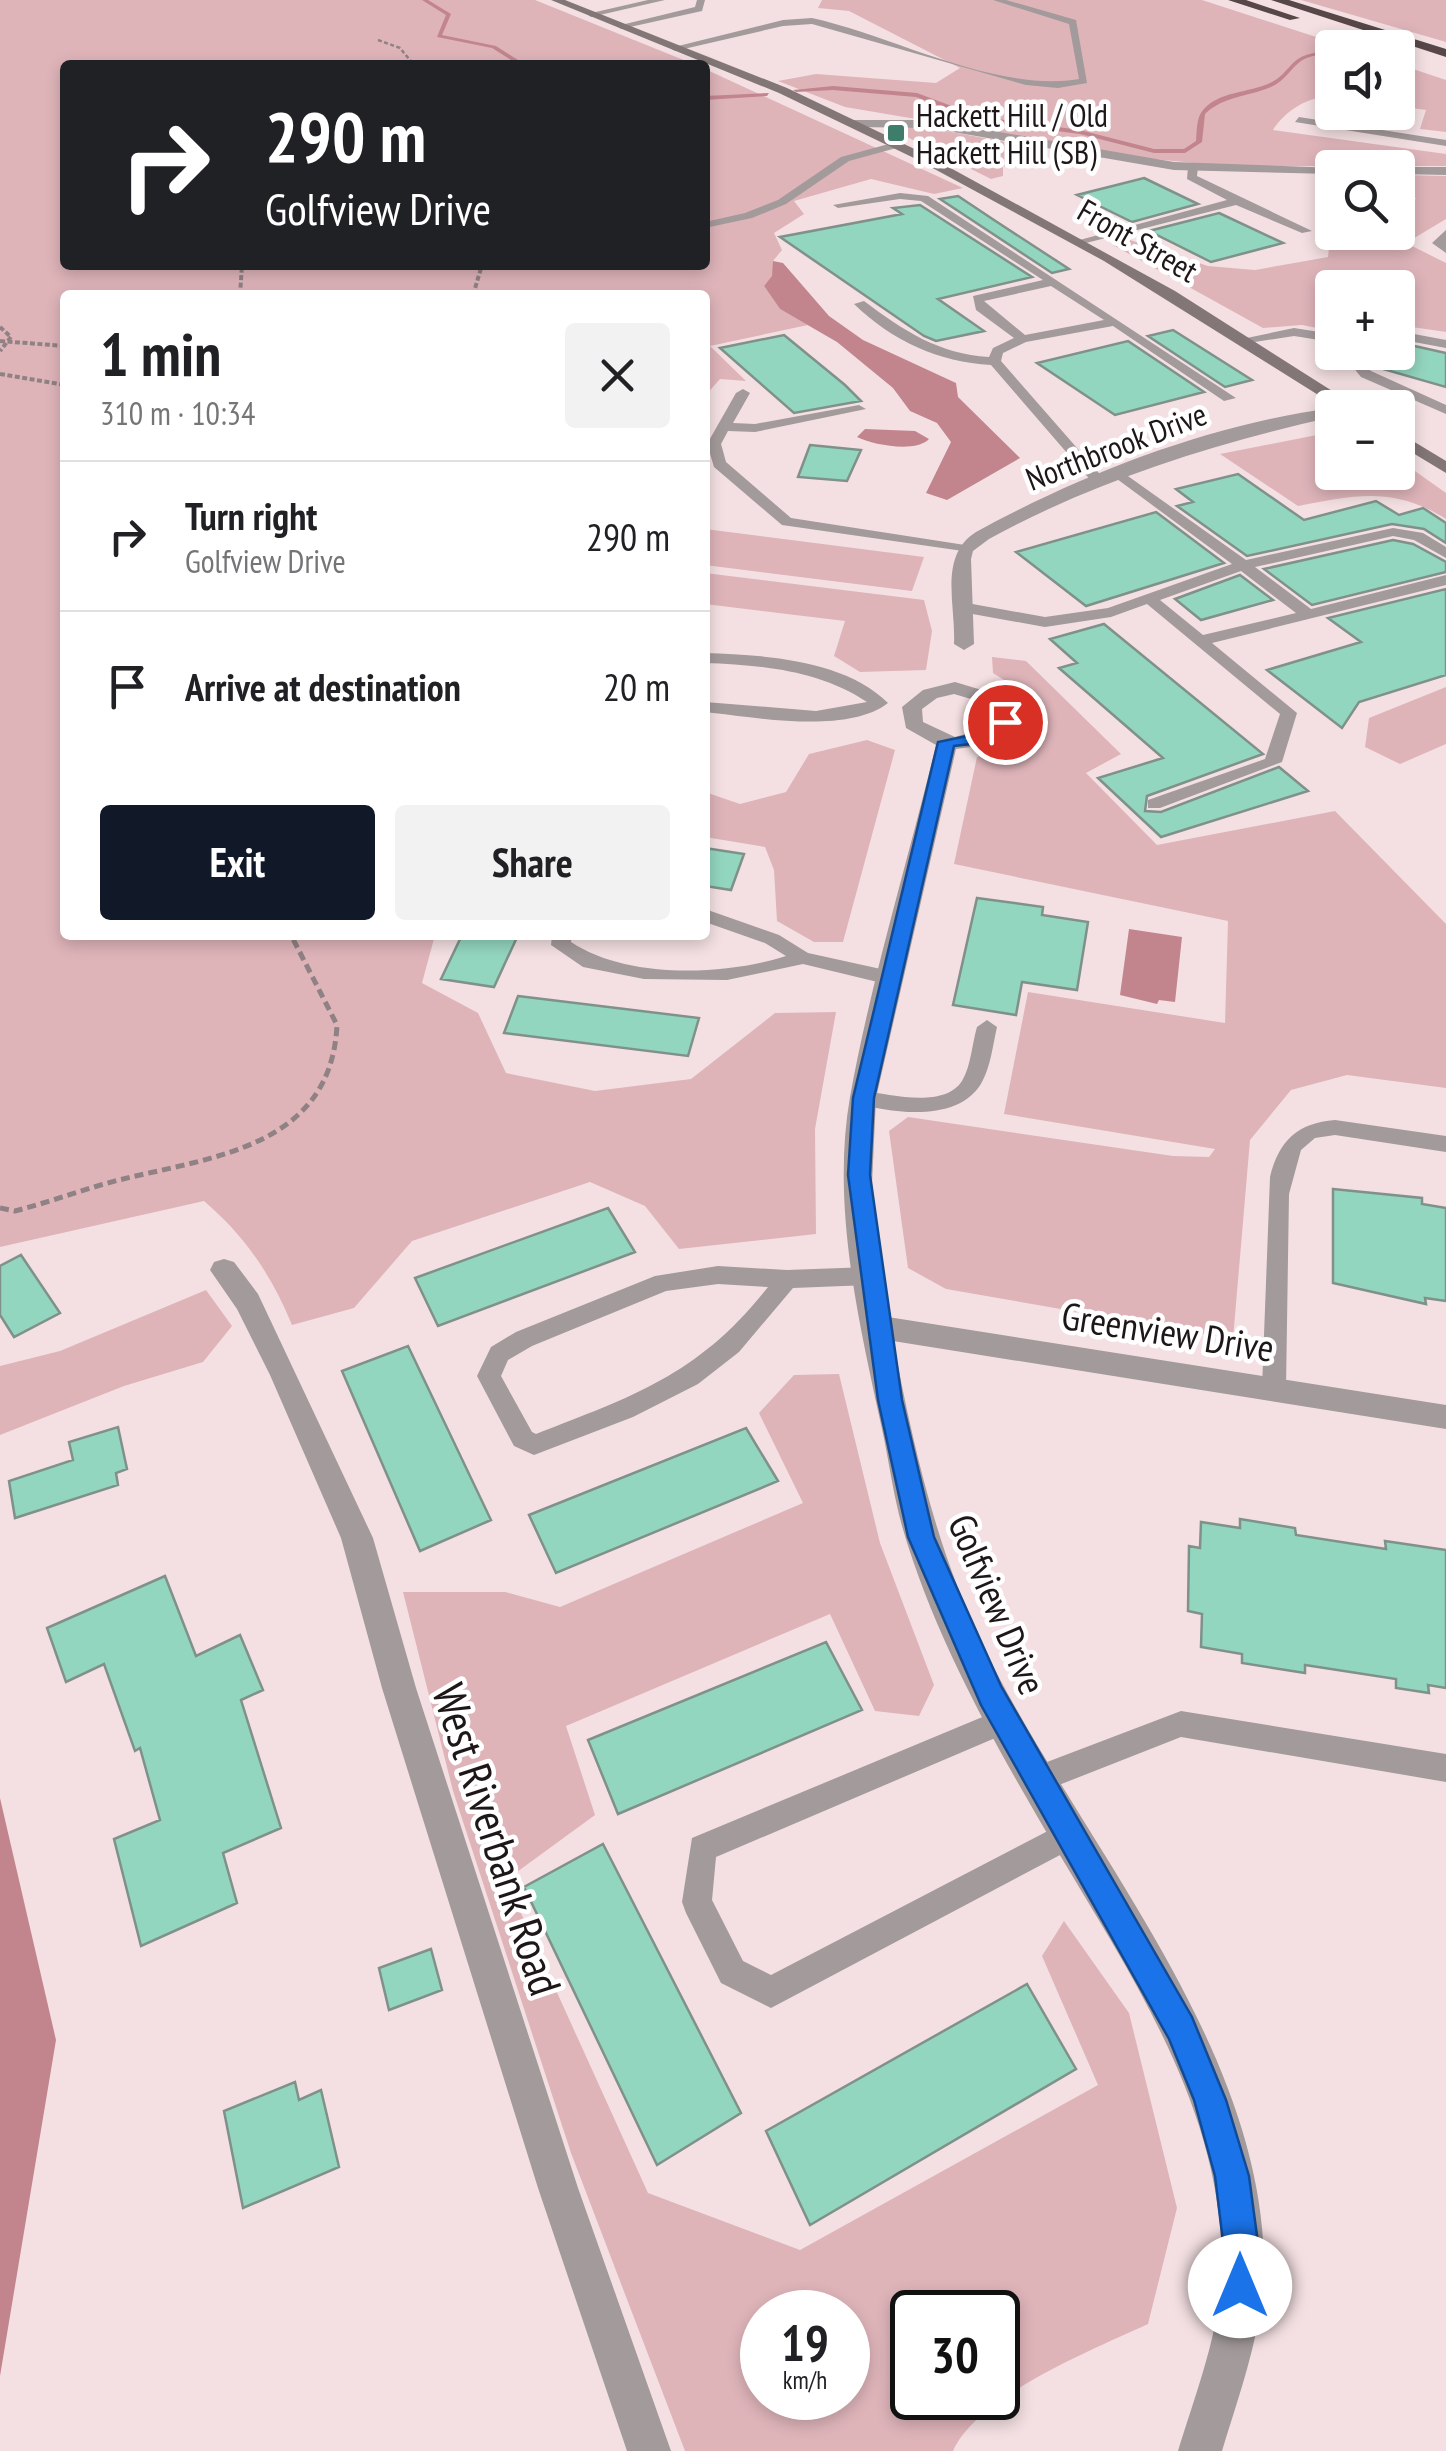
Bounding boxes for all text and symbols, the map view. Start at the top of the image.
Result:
map controls [1315,30,1415,490]
button: sound [1315,30,1415,130]
text: 290 m [265,91,426,181]
place label: Hackett Hill / Old Hackett Hill (SB) [916,94,1108,173]
icon: right [100,100,230,230]
marker: Hackett Hill / Old Hackett Hill (SB) [885,122,907,144]
button: search [1315,150,1415,250]
text: Golfview Drive [265,179,491,237]
street label: Front Street [1070,189,1206,291]
button: + [1315,270,1415,370]
text: 1 min [100,315,221,393]
button: close [565,323,670,428]
button: − [1315,390,1415,490]
text: 310 m · 10:34 [100,392,255,434]
street label: Northbrook Drive [1020,392,1212,500]
text: Turn right [185,491,317,540]
icon: right [100,509,155,564]
text: 290 m [586,512,670,561]
text: Golfview Drive [185,540,346,582]
icon: arrive [100,659,155,714]
text: Arrive at destination [185,662,461,711]
text: 20 m [603,662,670,711]
pin [963,680,1048,765]
icon: arrive [978,695,1033,750]
button: Exit [100,805,375,920]
button: Share [395,805,670,920]
street label: Greenview Drive [1058,1290,1278,1372]
street label: Golfview Drive [938,1507,1058,1701]
street label: West Riverbank Road [420,1676,576,2002]
position arrow [1188,2234,1292,2338]
speed limit sign: 30 [890,2290,1020,2420]
text: 19 [781,2310,829,2375]
text: km/h [783,2364,827,2396]

